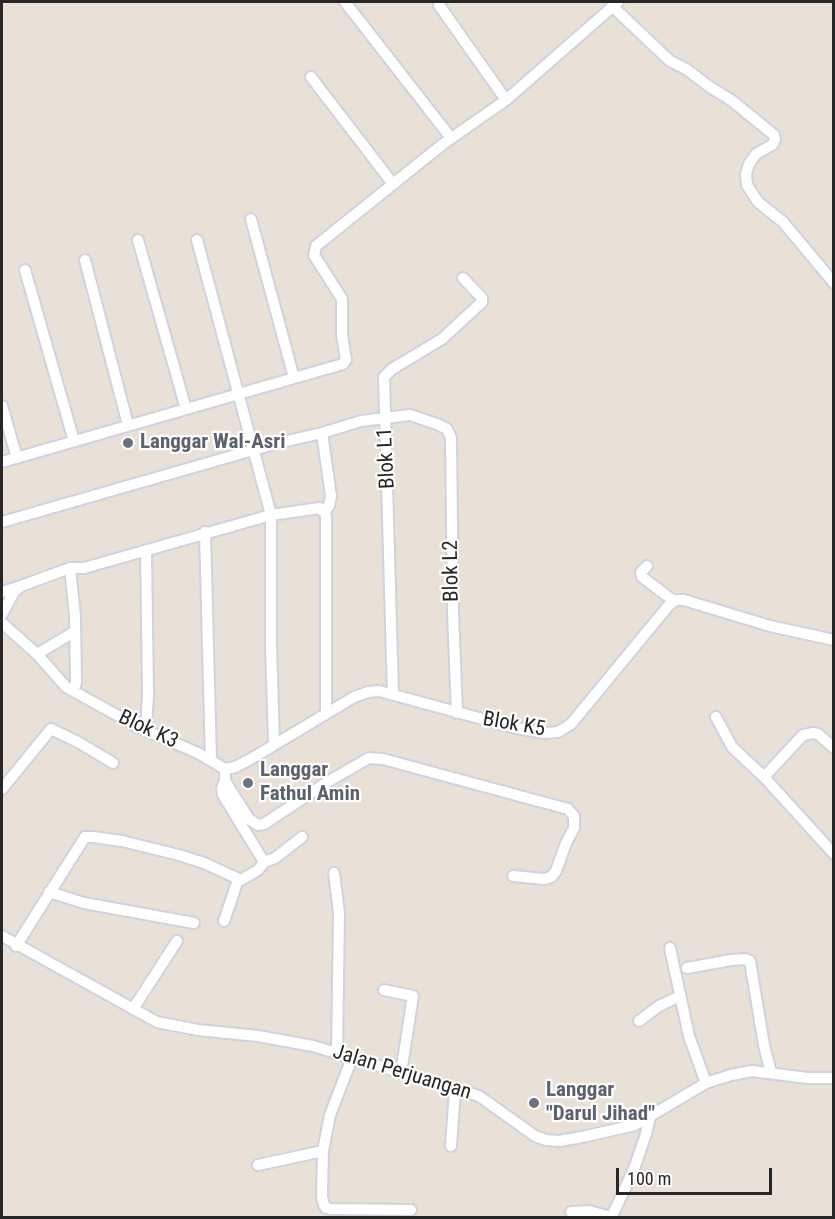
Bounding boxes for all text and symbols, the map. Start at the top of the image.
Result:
street label: Blok L1 [373,427,401,489]
place label: Langgar Wal-Asri [140,430,286,456]
marker: Langgar Wal-Asri [121,436,135,450]
street label: Blok L2 [439,540,465,602]
street label: Blok K3 [114,705,182,755]
street label: Blok K5 [481,707,547,743]
place label: Langgar Fathul Amin [260,758,360,808]
marker: Langgar Fathul Amin [241,776,255,790]
street label: Jalan Perjuangan [330,1040,474,1106]
place label: Langgar "Darul Jihad" [546,1078,655,1128]
marker: Langgar "Darul Jihad" [527,1096,541,1110]
scale bar [619,1156,775,1194]
text: 100 m [627,1168,671,1189]

